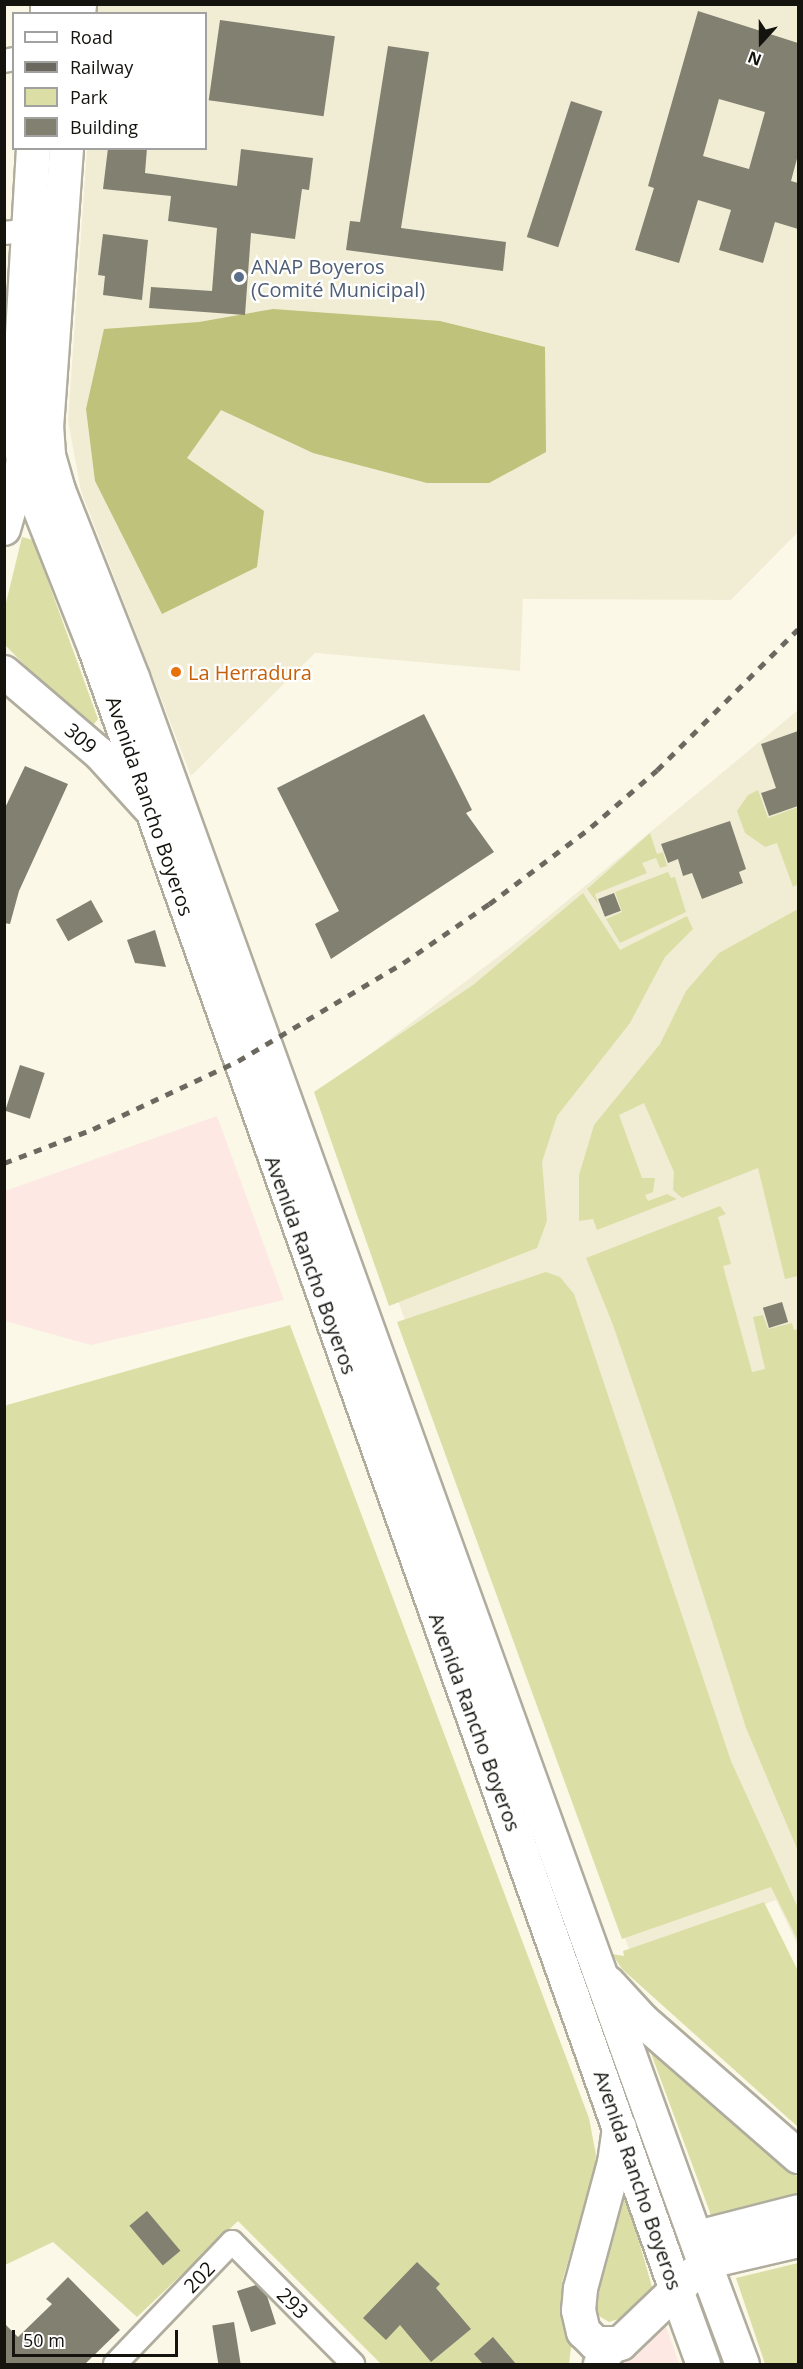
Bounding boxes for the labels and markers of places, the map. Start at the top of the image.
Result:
place label: ANAP Boyeros (Comité Municipal) [251,254,425,301]
marker: ANAP Boyeros (Comité Municipal) [232,270,246,284]
place label: La Herradura [188,660,312,684]
marker: La Herradura [169,665,183,679]

